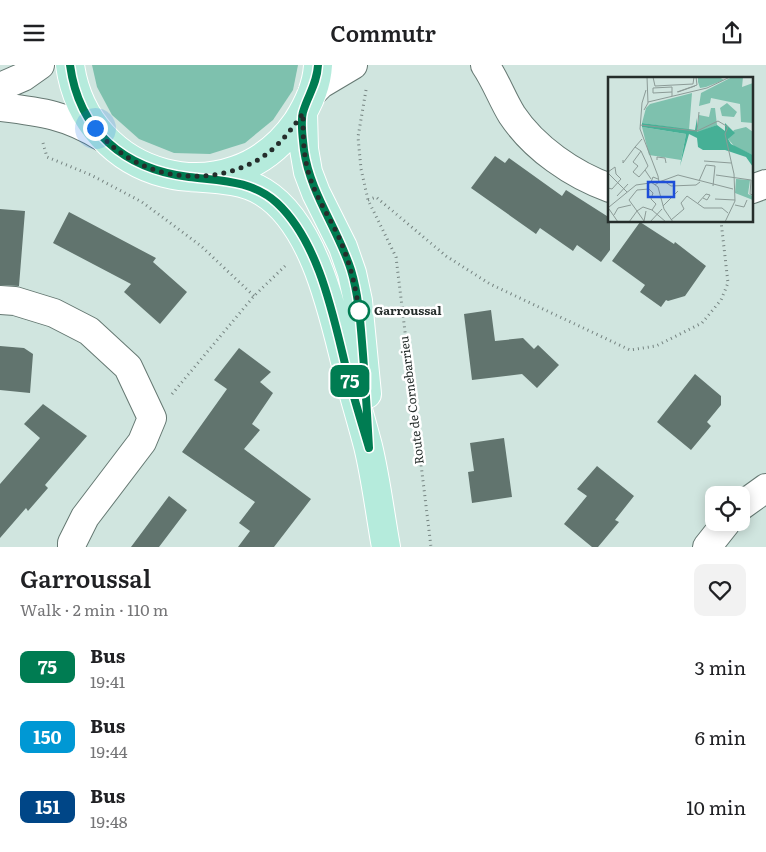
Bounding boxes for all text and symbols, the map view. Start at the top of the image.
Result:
text: Commutr [330,16,436,49]
icon: menu [20,19,48,47]
icon: share [718,19,746,47]
inset map [608,77,754,223]
your location [83,116,108,141]
marker: Garroussal [348,300,370,322]
place label: Garroussal [374,301,442,319]
street label: Route de Cornebarrieu [394,334,428,465]
line badge: 75 [328,365,372,397]
text: 75 [340,367,360,394]
map controls [705,486,750,531]
button: locate [705,486,750,531]
text: Garroussal [20,560,151,595]
button: heart [694,564,746,616]
text: Walk · 2 min · 110 m [20,597,168,621]
text: Bus [90,641,125,669]
text: 75 [38,653,57,680]
text: 3 min [695,653,746,681]
text: 19:41 [90,669,125,693]
text: Bus [90,711,125,739]
text: 150 [33,723,62,750]
text: 6 min [695,723,746,751]
text: 19:44 [90,739,128,763]
text: Bus [90,781,125,809]
text: 151 [35,793,60,820]
text: 10 min [686,793,746,821]
text: 19:48 [90,809,128,833]

